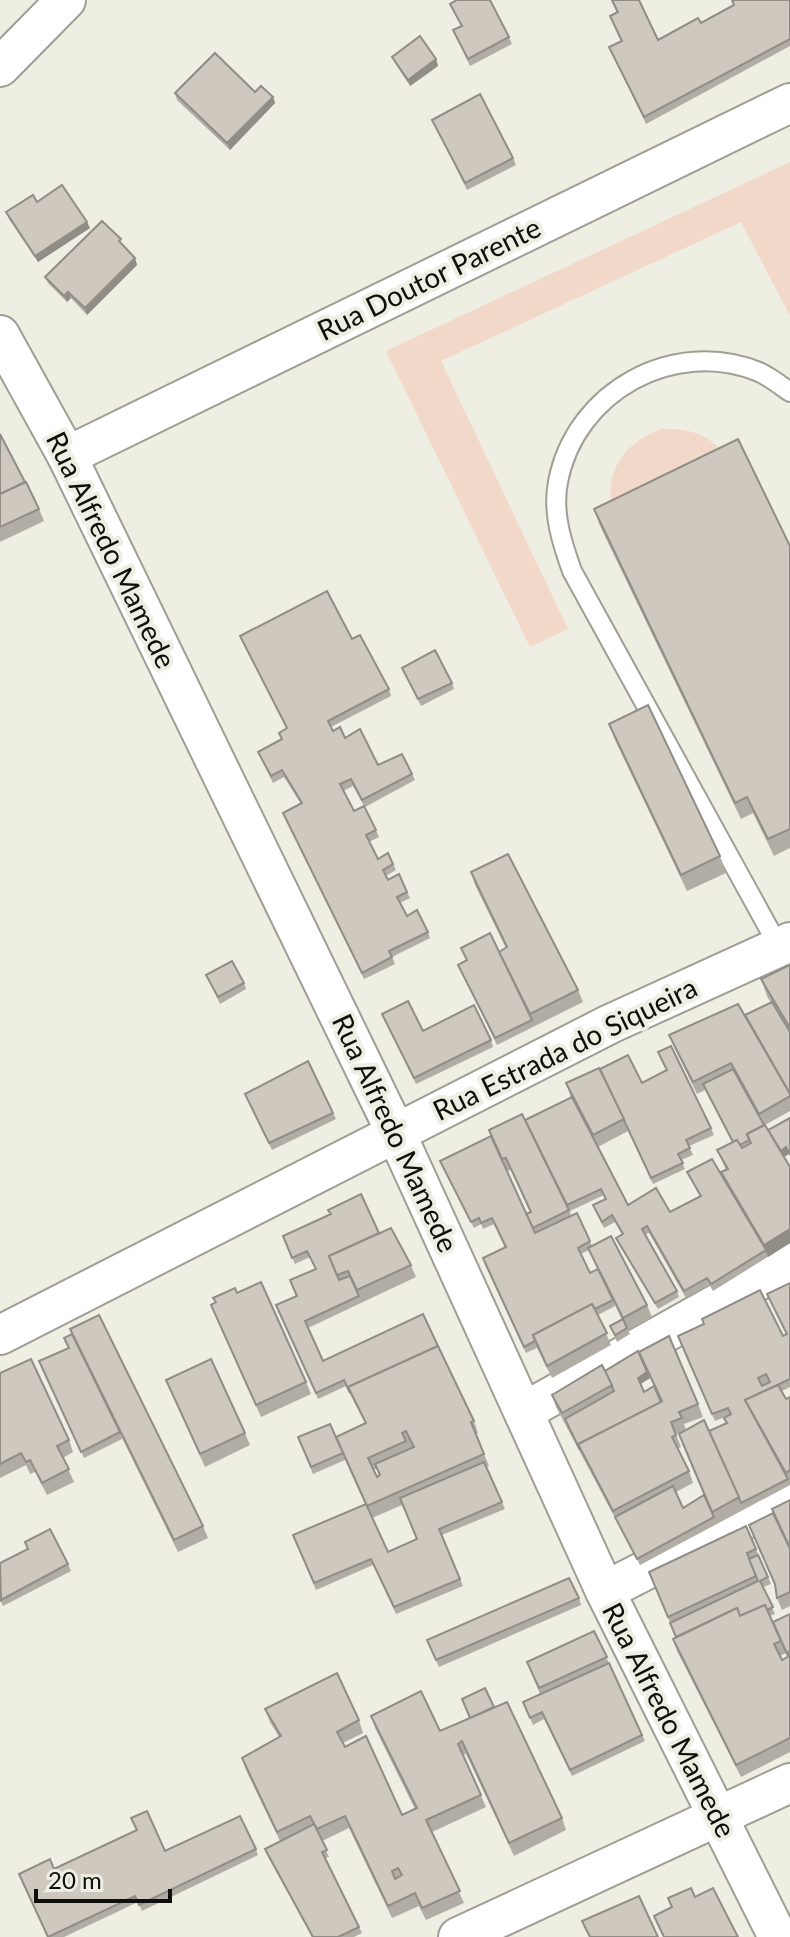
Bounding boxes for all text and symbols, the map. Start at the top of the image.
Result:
street label: Rua Doutor Parente [312,209,546,347]
street label: Rua Alfredo Mamede [40,426,184,673]
street label: Rua Estrada do Siqueira [427,969,702,1127]
street label: Rua Alfredo Mamede [326,1008,466,1257]
street label: Rua Alfredo Mamede [596,1596,744,1843]
scale bar [36,1853,170,1903]
text: 20 m [48,1865,102,1894]

